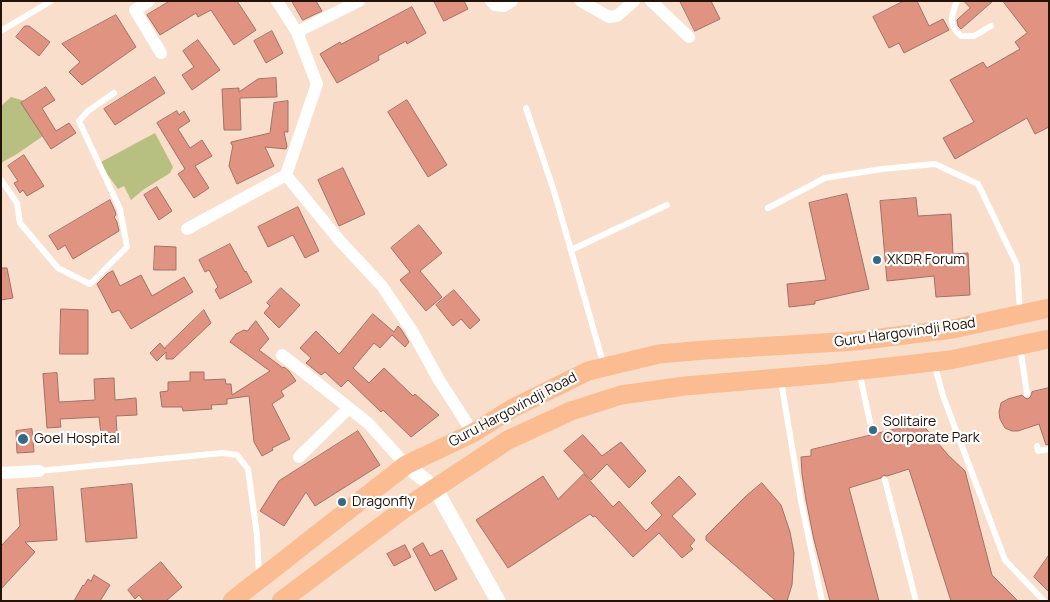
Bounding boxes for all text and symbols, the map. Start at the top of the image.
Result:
place label: XKDR Forum [887,252,965,268]
marker: XKDR Forum [871,254,883,266]
street label: Guru Hargovindji Road [833,315,977,351]
street label: Guru Hargovindji Road [446,369,580,451]
place label: Solitaire Corporate Park [883,414,980,447]
marker: Solitaire Corporate Park [867,424,879,436]
place label: Goel Hospital [34,431,120,447]
marker: Goel Hospital [16,432,30,446]
place label: Dragonfly [352,494,415,510]
marker: Dragonfly [336,496,348,508]

